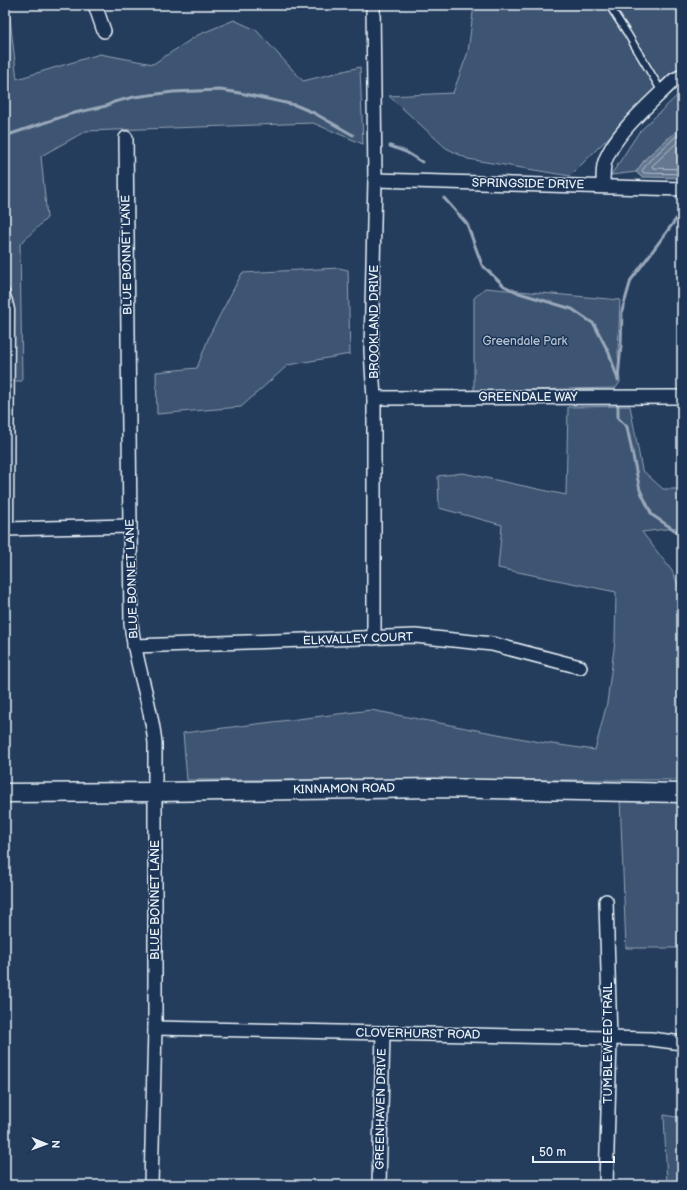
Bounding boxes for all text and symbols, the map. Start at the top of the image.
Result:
street label: SPRINGSIDE DRIVE [472,176,584,192]
street label: BLUE BONNET LANE [118,195,136,315]
street label: BROOKLAND DRIVE [367,265,382,379]
park label: Greendale Park [483,334,568,349]
street label: GREENDALE WAY [479,390,578,405]
street label: BLUE BONNET LANE [122,519,142,639]
street label: ELKVALLEY COURT [303,630,414,648]
street label: KINNAMON ROAD [293,781,395,797]
street label: BLUE BONNET LANE [148,840,163,960]
street label: TUMBLEWEED TRAIL [601,982,616,1104]
street label: CLOVERHURST ROAD [355,1025,481,1043]
street label: GREENHAVEN DRIVE [372,1048,390,1170]
north arrow [26,1124,66,1164]
scale bar [533,1138,614,1164]
text: N [49,1140,62,1148]
text: 50 m [539,1145,566,1160]

